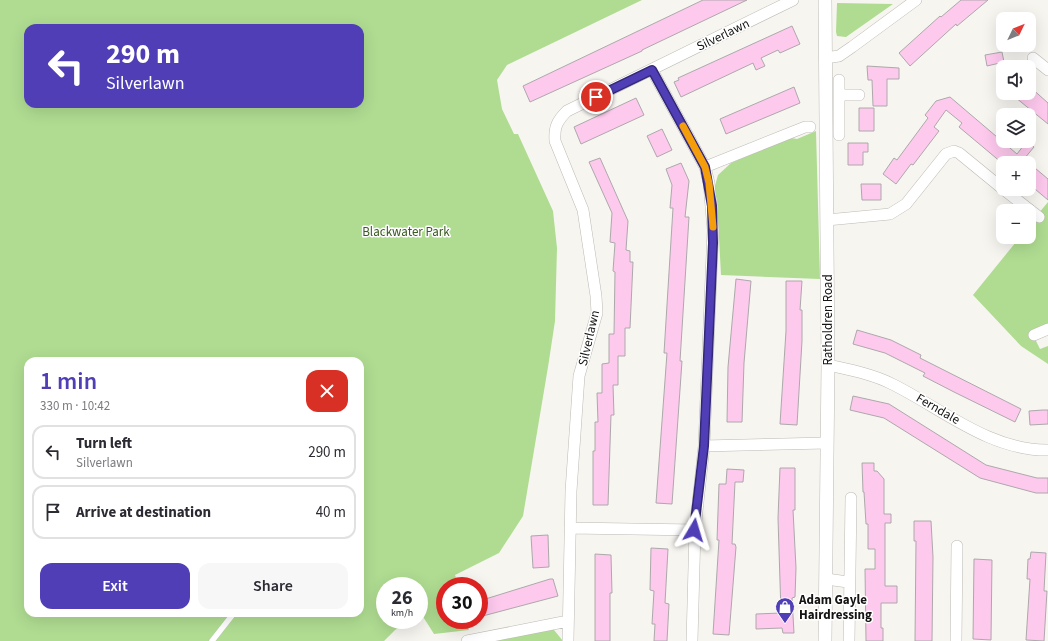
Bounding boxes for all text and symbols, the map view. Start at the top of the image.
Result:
north arrow [996,12,1036,52]
map controls [996,12,1036,244]
street label: Silverlawn [694,14,752,56]
text: 290 m [106,34,180,74]
icon: left [40,40,92,92]
button: sound [996,60,1036,100]
text: Silverlawn [106,71,185,96]
pin [579,80,613,114]
icon: arrive [585,86,607,108]
button: layers [996,108,1036,148]
button: + [996,156,1036,196]
button: − [996,204,1036,244]
park label: Blackwater Park [362,223,450,241]
street label: Ratholdren Road [819,274,837,366]
street label: Silverlawn [574,308,604,368]
text: 1 min [40,364,97,399]
button: close [306,370,348,412]
street label: Ferndale [913,389,963,429]
text: 330 m · 10:42 [40,397,110,415]
text: Turn left [76,433,132,454]
icon: left [42,441,64,463]
text: 290 m [308,442,346,463]
text: Silverlawn [76,454,133,472]
icon: arrive [42,501,64,523]
text: Arrive at destination [76,502,211,523]
text: 40 m [316,502,346,523]
position arrow [673,509,715,551]
button: Exit [40,563,190,609]
button: Share [198,563,348,609]
speed limit sign: 30 [436,577,488,629]
text: 26 [391,584,413,612]
place label: Adam Gayle Hairdressing [798,591,872,624]
shop icon: Adam Gayle Hairdressing [774,596,796,624]
text: km/h [391,606,413,620]

